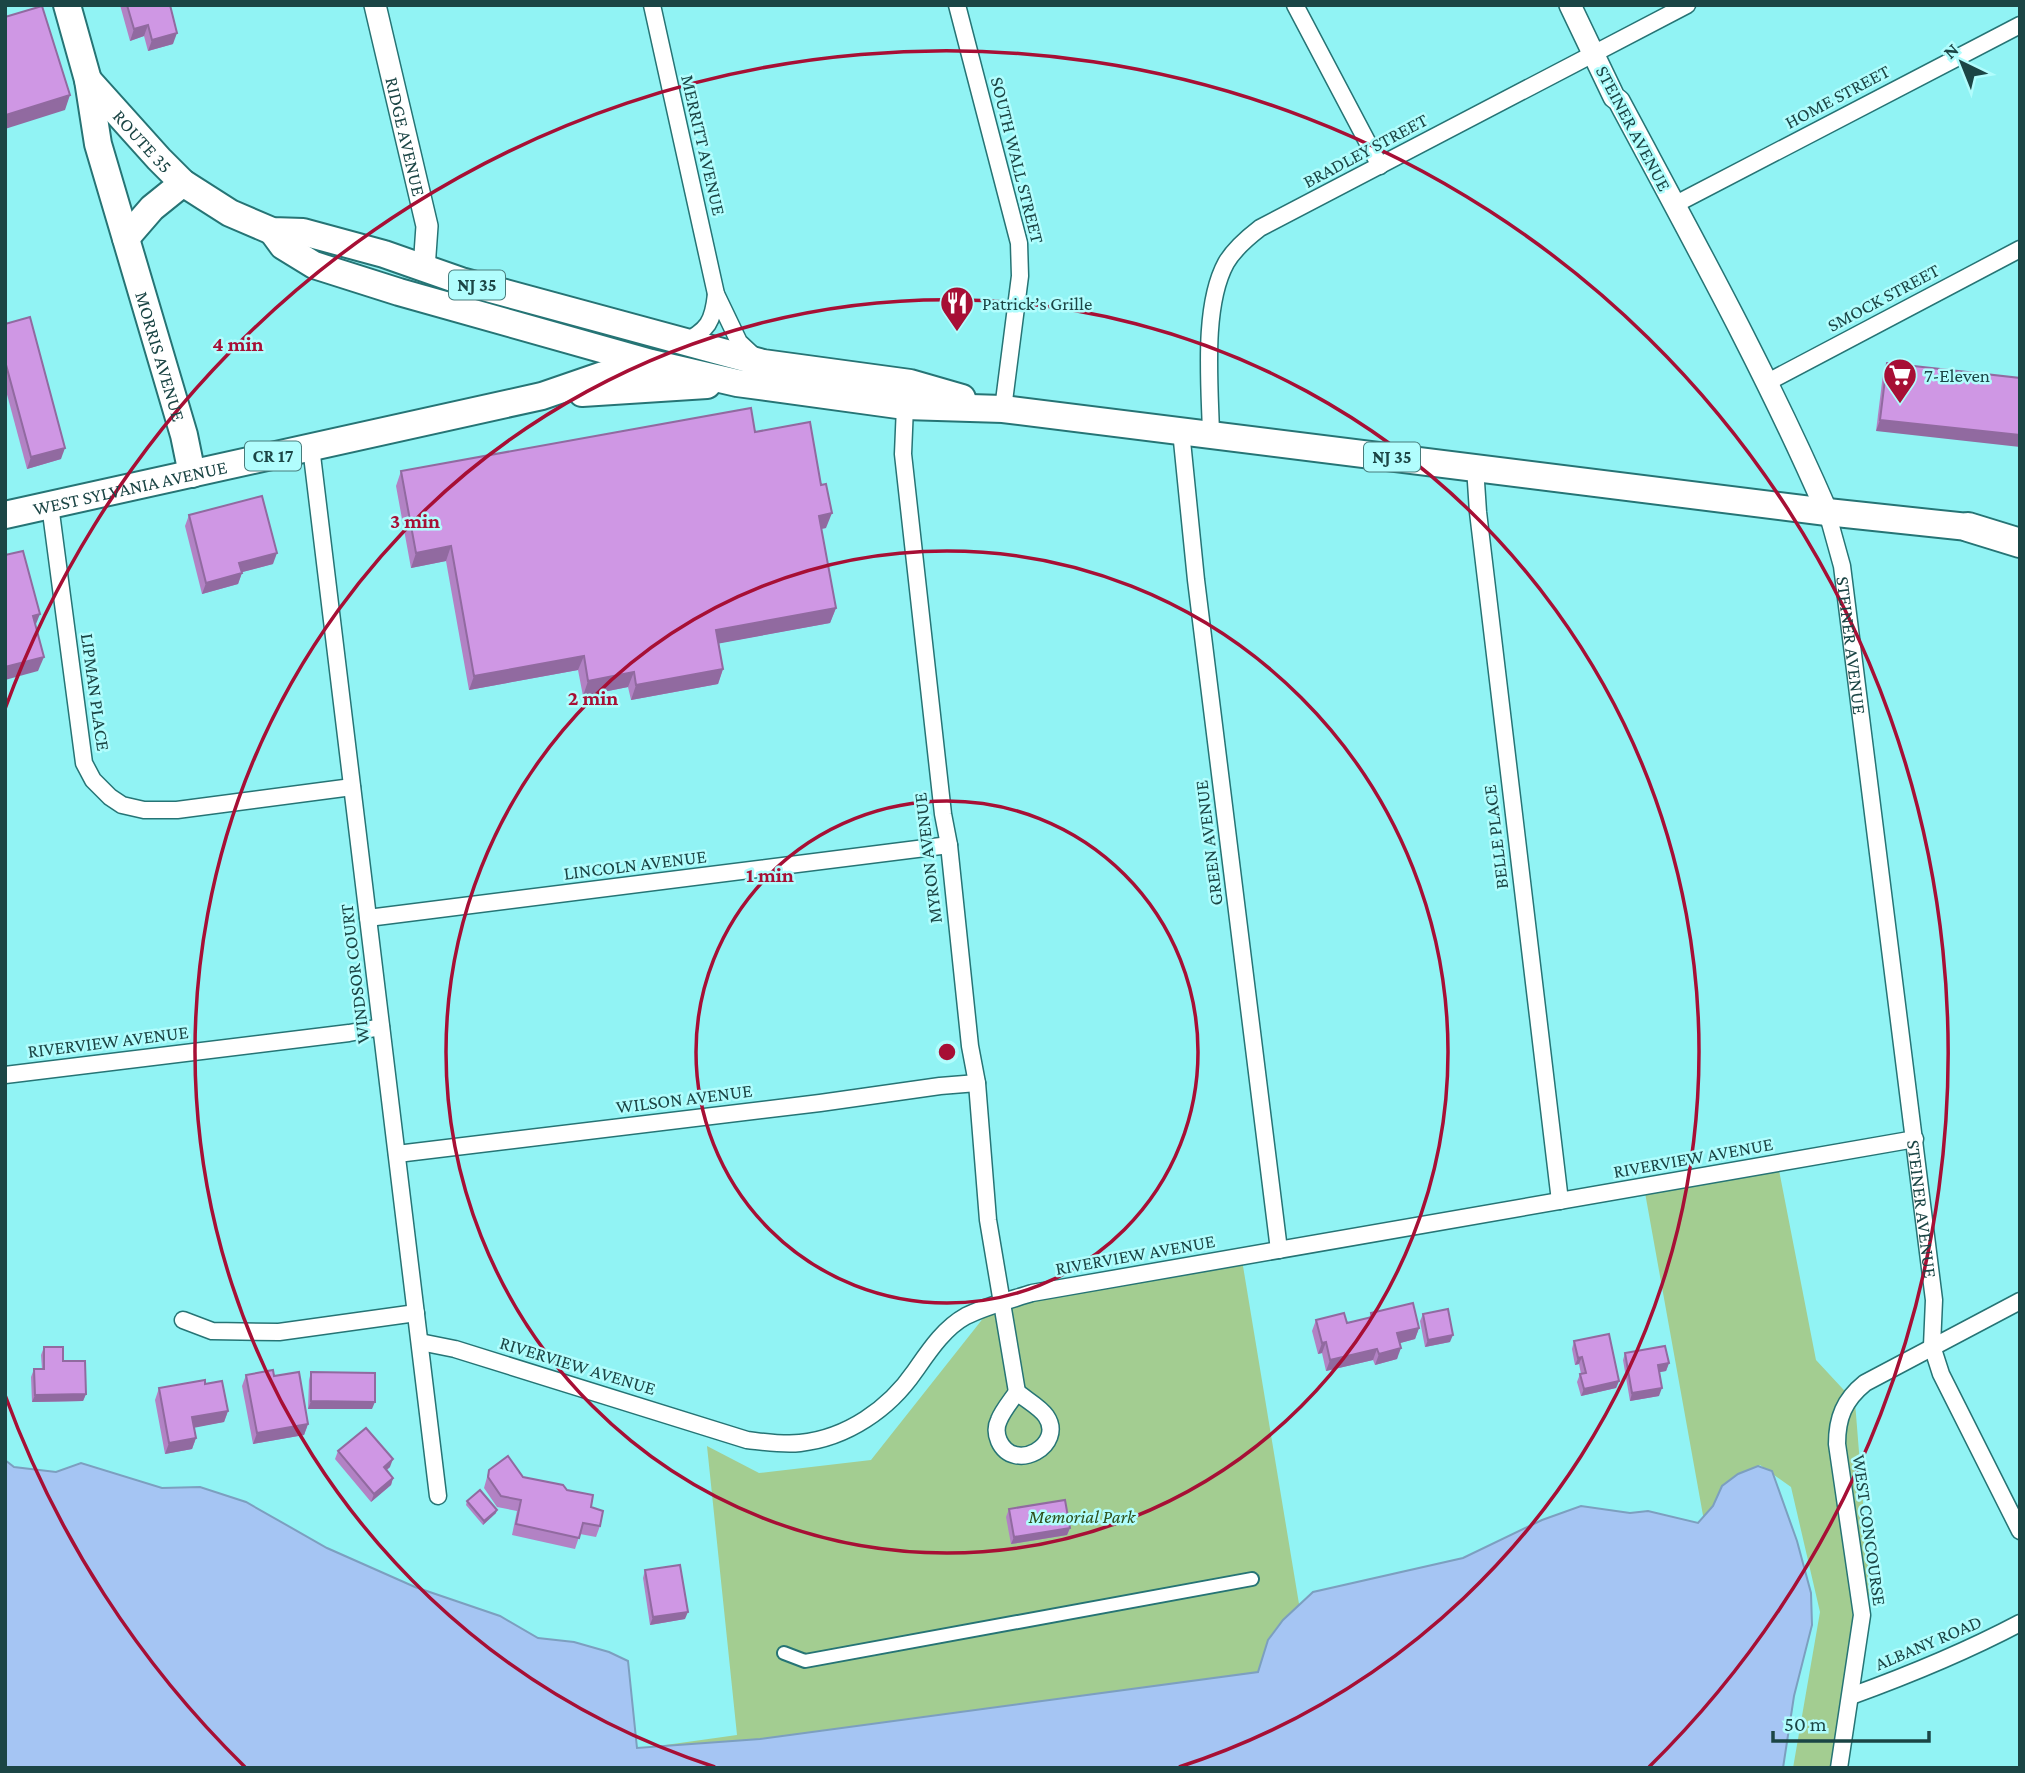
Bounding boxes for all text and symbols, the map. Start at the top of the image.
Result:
north arrow [1927,28,1997,98]
text: N [1939,39,1963,63]
street label: HOME STREET [1781,60,1894,133]
street label: STEINER AVENUE [1592,62,1675,194]
street label: MERRITT AVENUE [677,73,730,218]
street label: RIDGE AVENUE [381,75,430,198]
street label: SOUTH WALL STREET [987,75,1049,246]
street label: ROUTE 35 [109,105,176,177]
street label: BRADLEY STREET [1300,109,1431,192]
street label: SMOCK STREET [1824,259,1943,336]
road number: NJ 35 [449,270,505,300]
restaurant icon: Patrick’s Grille [938,284,976,333]
street label: MORRIS AVENUE [131,289,189,424]
place label: Patrick’s Grille [982,293,1092,314]
text: 4 min [212,332,264,356]
supermarket icon: 7-Eleven [1881,356,1919,405]
place label: 7-Eleven [1924,365,1990,386]
road number: CR 17 [245,442,301,470]
road number: NJ 35 [1364,443,1420,472]
street label: WEST SYLVANIA AVENUE [31,456,229,519]
text: 3 min [390,509,440,533]
street label: STEINER AVENUE [1832,575,1871,716]
street label: LIPMAN PLACE [77,632,114,752]
text: 2 min [568,686,618,710]
street label: GREEN AVENUE [1190,779,1227,907]
street label: BELLE PLACE [1479,784,1512,890]
street label: MYRON AVENUE [909,791,946,925]
street label: LINCOLN AVENUE [562,845,708,884]
text: 1 min [746,863,794,887]
street label: WINDSOR COURT [335,902,373,1045]
street label: RIVERVIEW AVENUE [26,1021,190,1062]
centre of rings [935,1040,959,1064]
street label: WILSON AVENUE [615,1080,753,1117]
street label: RIVERVIEW AVENUE [1611,1133,1775,1182]
street label: STEINER AVENUE [1903,1139,1941,1279]
street label: RIVERVIEW AVENUE [1053,1230,1217,1279]
street label: RIVERVIEW AVENUE [497,1332,658,1399]
street label: WEST CONCOURSE [1848,1453,1891,1607]
park label: Memorial Park [1028,1506,1136,1527]
street label: ALBANY ROAD [1872,1611,1985,1674]
scale bar [1773,1700,1929,1744]
text: 50 m [1784,1712,1827,1736]

